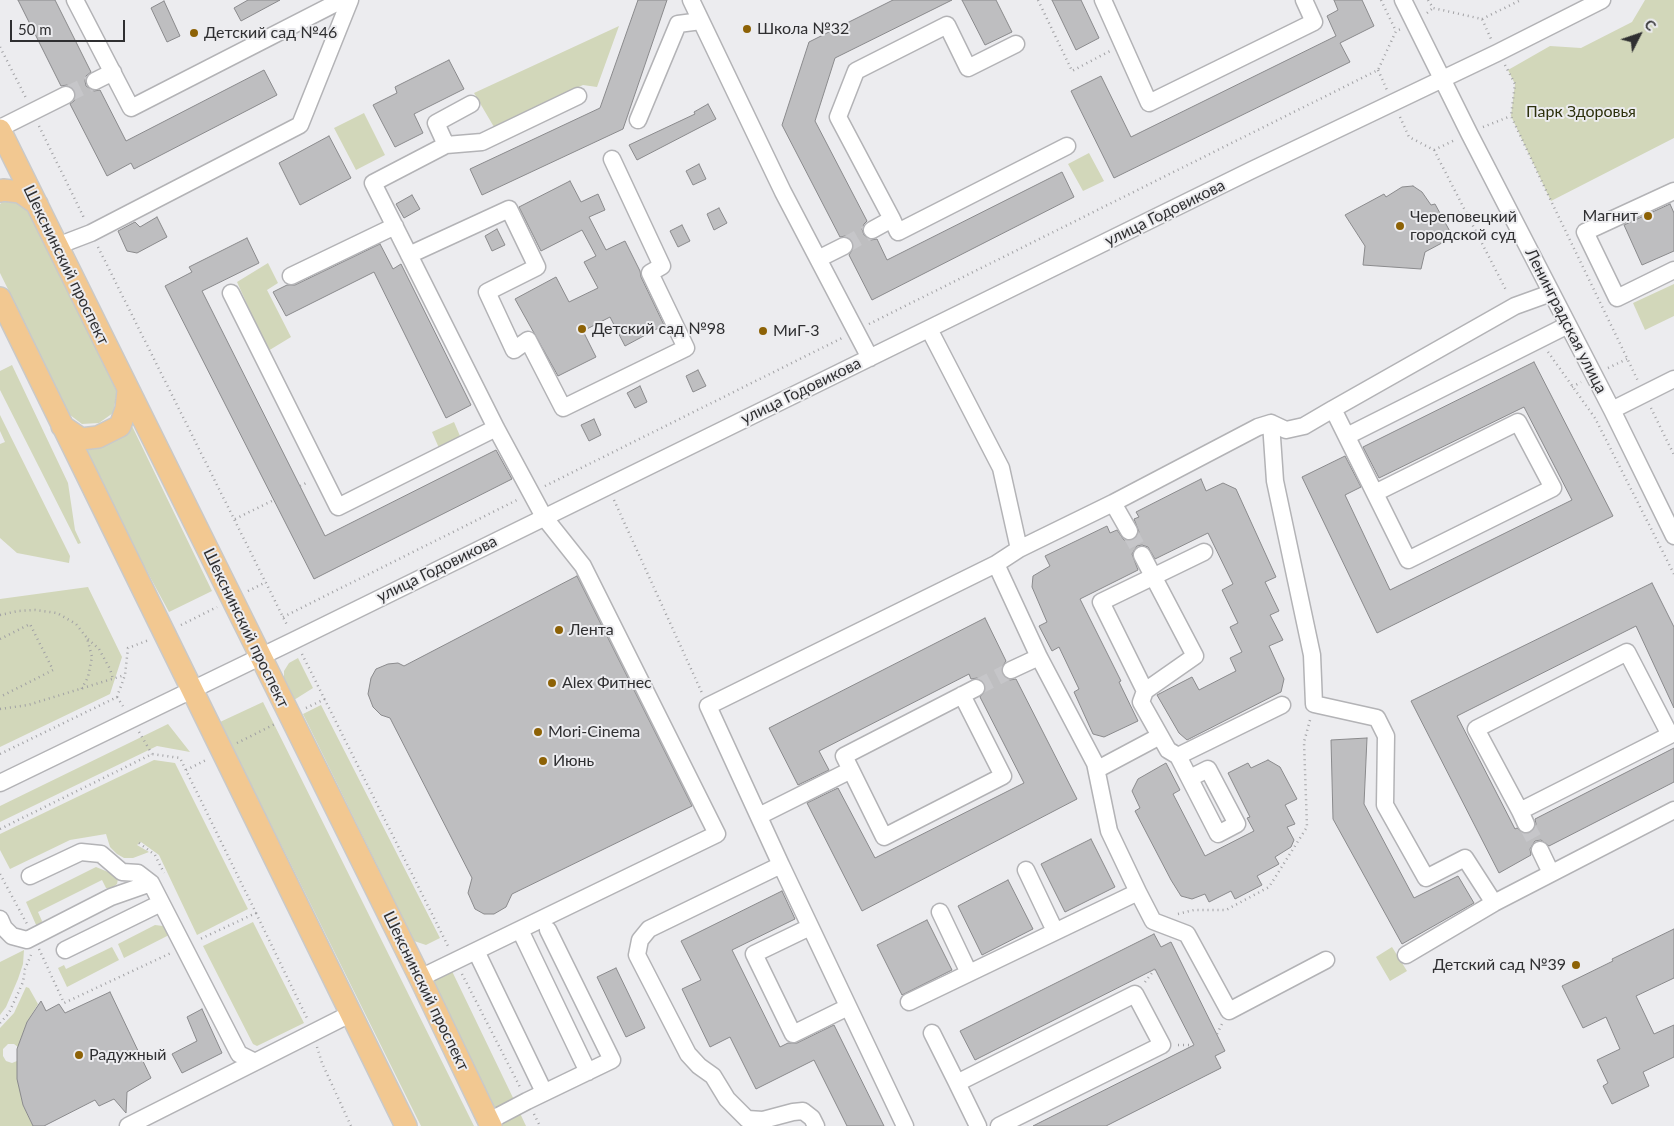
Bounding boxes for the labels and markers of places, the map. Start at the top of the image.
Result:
place label: Школа №32 [757,19,849,39]
place label: Детский сад №46 [204,23,337,43]
marker: Школа №32 [741,23,753,35]
marker: Детский сад №46 [188,27,200,39]
place label: Магнит [1583,206,1638,226]
place label: Череповецкий городской суд [1410,207,1517,245]
marker: Магнит [1642,210,1654,222]
marker: Череповецкий городской суд [1394,220,1406,232]
place label: Детский сад №98 [592,319,725,339]
place label: МиГ-3 [773,321,820,341]
marker: Детский сад №98 [576,323,588,335]
marker: МиГ-3 [757,325,769,337]
place label: Лента [569,620,614,640]
marker: Лента [553,624,565,636]
place label: Alex Фитнес [562,673,652,693]
marker: Alex Фитнес [546,677,558,689]
place label: Mori-Cinema [548,722,640,742]
marker: Mori-Cinema [532,726,544,738]
place label: Июнь [553,751,594,771]
marker: Июнь [537,755,549,767]
place label: Детский сад №39 [1433,955,1566,975]
marker: Детский сад №39 [1570,959,1582,971]
place label: Радужный [89,1045,166,1065]
marker: Радужный [73,1049,85,1061]

